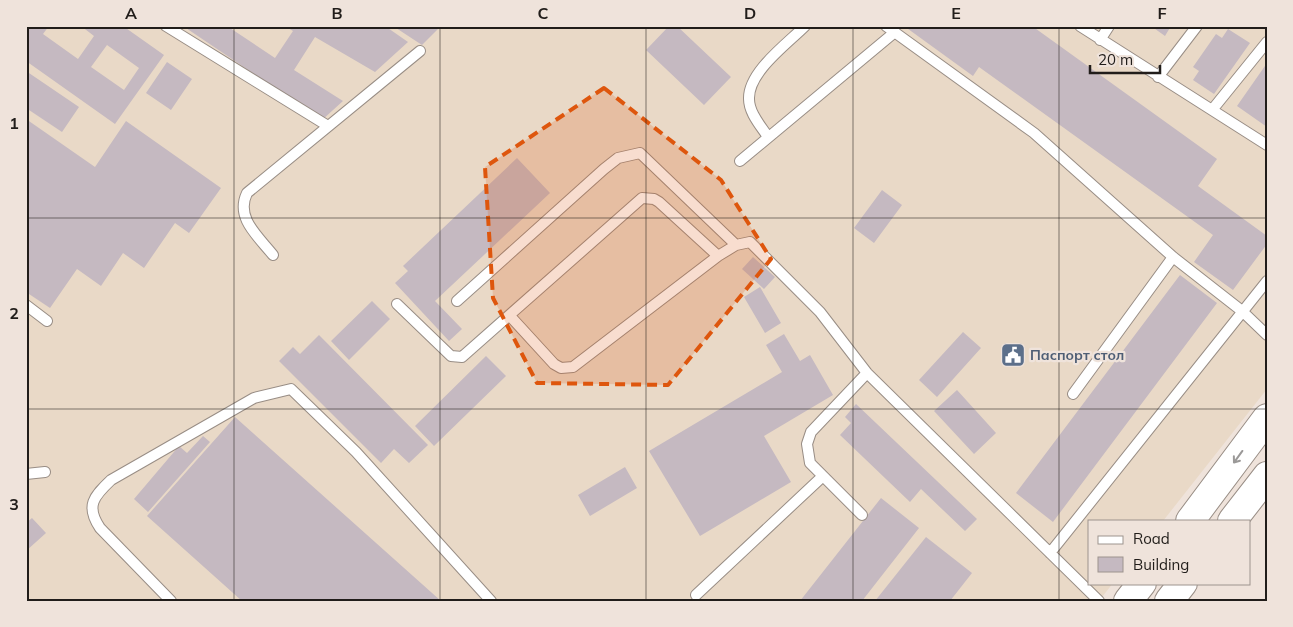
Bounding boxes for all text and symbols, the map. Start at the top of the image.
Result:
text: A [125,3,137,23]
text: B [331,3,343,23]
text: C [538,3,549,23]
text: D [744,3,756,23]
text: E [951,3,961,23]
text: F [1157,3,1167,23]
scale bar [1090,42,1160,74]
text: 20 m [1098,50,1133,69]
text: 1 [9,113,19,133]
text: 2 [9,303,19,323]
public building icon: Паспорт стол [1000,342,1026,368]
place label: Паспорт стол [1030,346,1124,364]
one-way arrow [1233,450,1243,464]
text: 3 [9,494,19,514]
legend [1088,520,1250,584]
text: Road [1133,529,1170,548]
text: Building [1133,555,1189,574]

